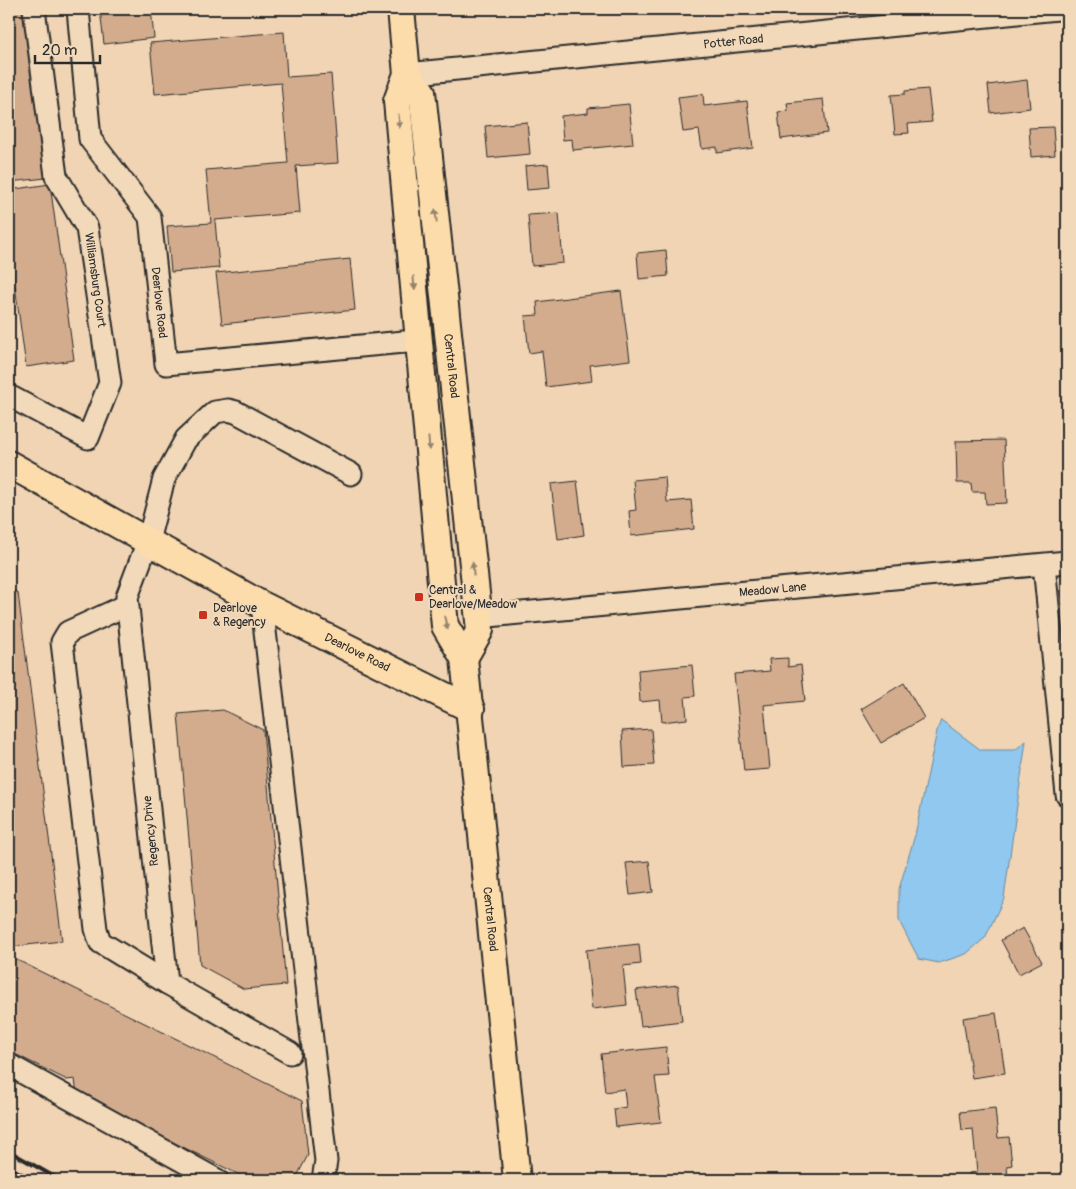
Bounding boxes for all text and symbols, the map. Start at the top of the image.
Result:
street label: Potter Road [703,31,764,52]
scale bar [35,32,100,64]
text: 20 m [42,41,77,60]
one-way arrow [395,113,403,129]
one-way arrow [431,208,439,224]
street label: Williamsburg Court [81,232,109,328]
street label: Dearlove Road [148,266,171,339]
one-way arrow [410,275,418,291]
street label: Central Road [441,333,462,399]
one-way arrow [425,437,433,453]
one-way arrow [469,561,477,577]
street label: Meadow Lane [738,579,807,600]
place label: Central & Dearlove/Meadow [429,583,517,612]
marker: Central & Dearlove/Meadow [413,591,425,603]
place label: Dearlove & Regency [213,601,266,630]
marker: Dearlove & Regency [197,609,209,621]
one-way arrow [442,615,450,631]
street label: Dearlove Road [322,630,393,675]
street label: Regency Drive [140,795,162,867]
street label: Central Road [480,886,501,952]

